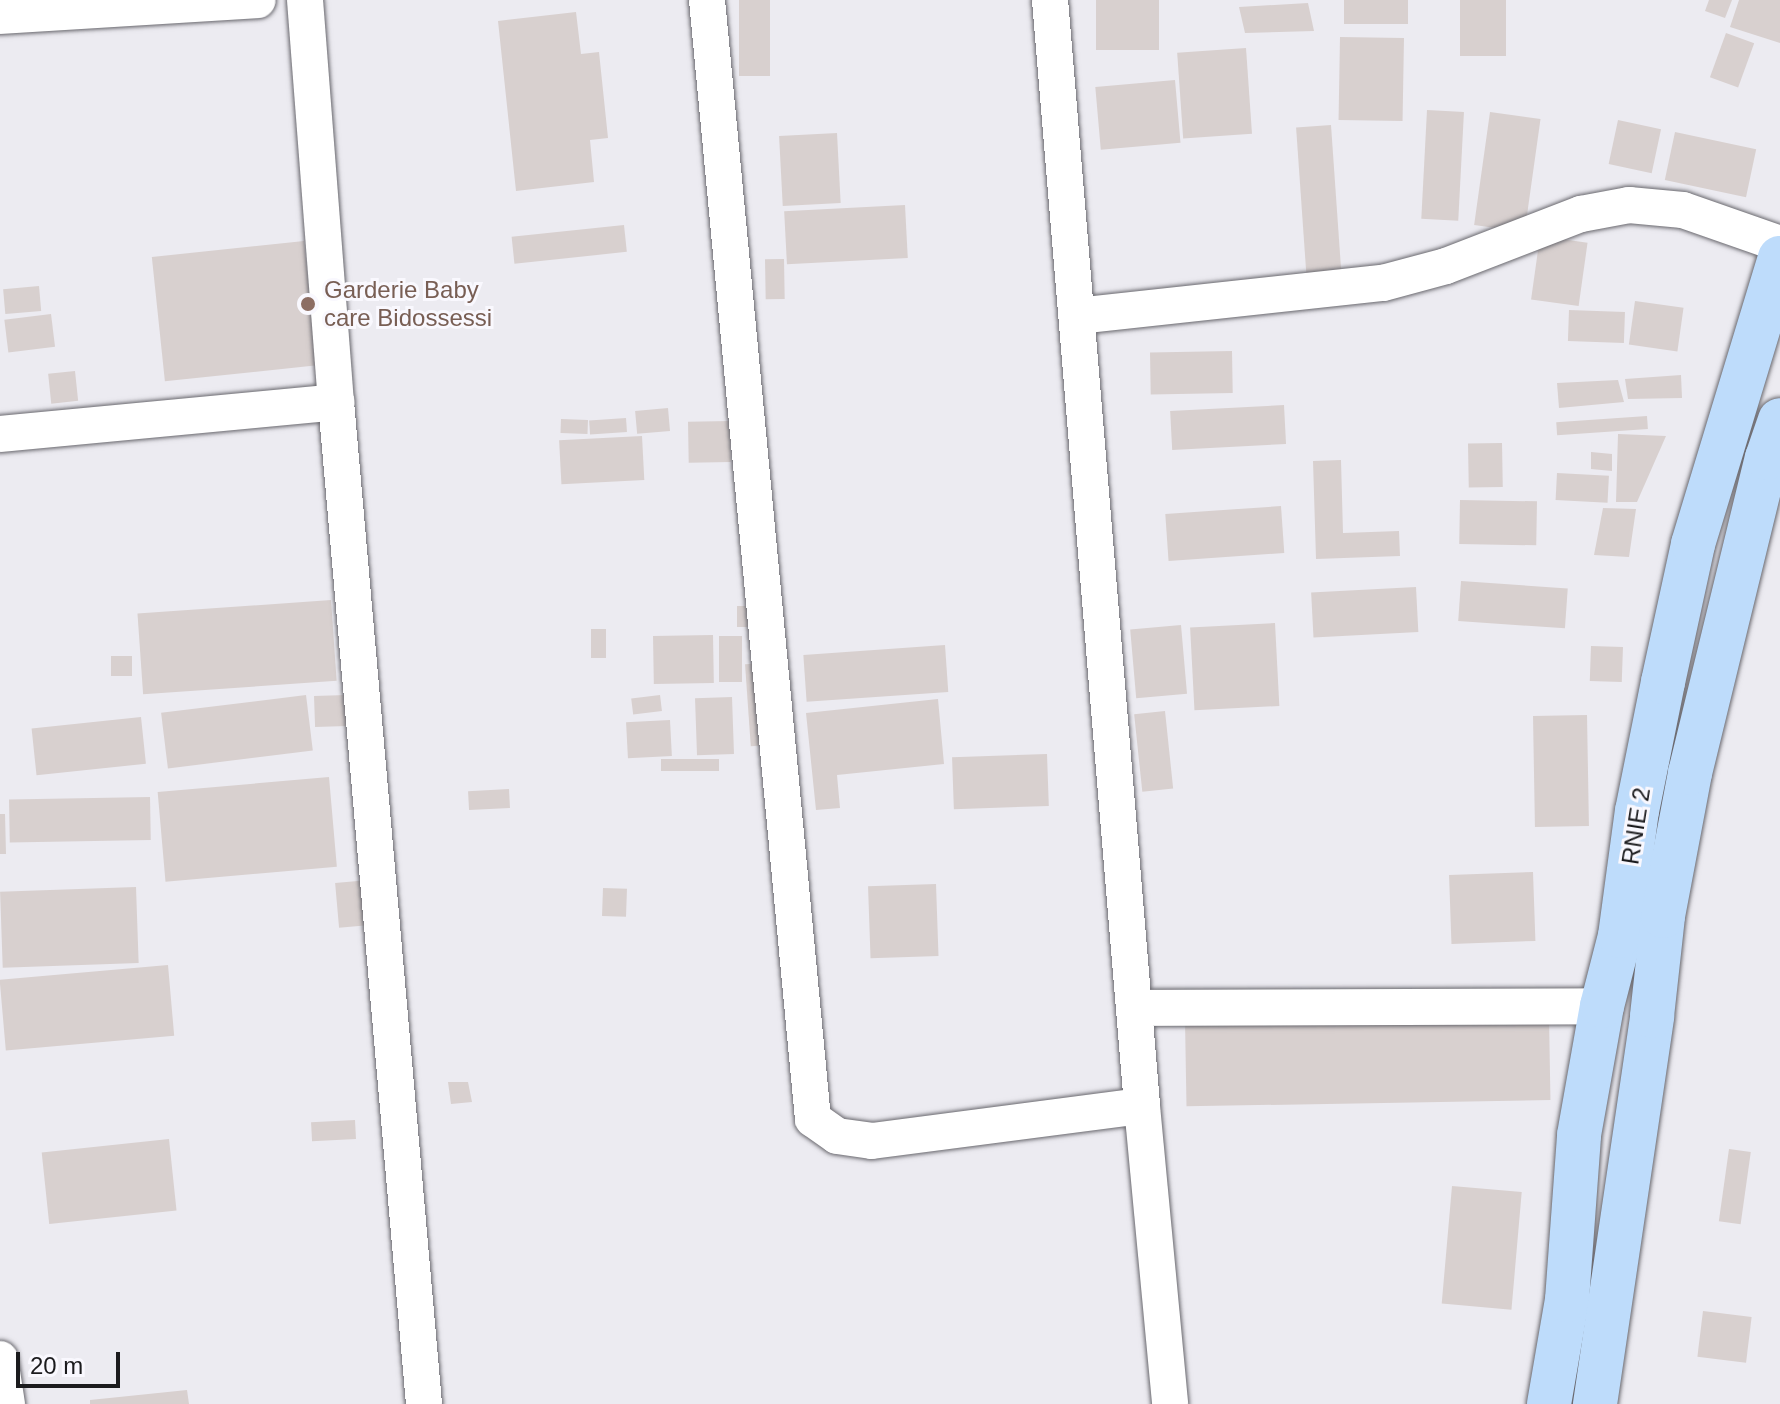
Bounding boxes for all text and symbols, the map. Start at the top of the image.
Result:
place label: Garderie Baby care Bidossessi [324,276,492,332]
marker: Garderie Baby care Bidossessi [299,295,317,313]
street label: RNIE 2 [1616,786,1656,866]
scale bar [20,1336,124,1386]
text: 20 m [30,1352,83,1379]

